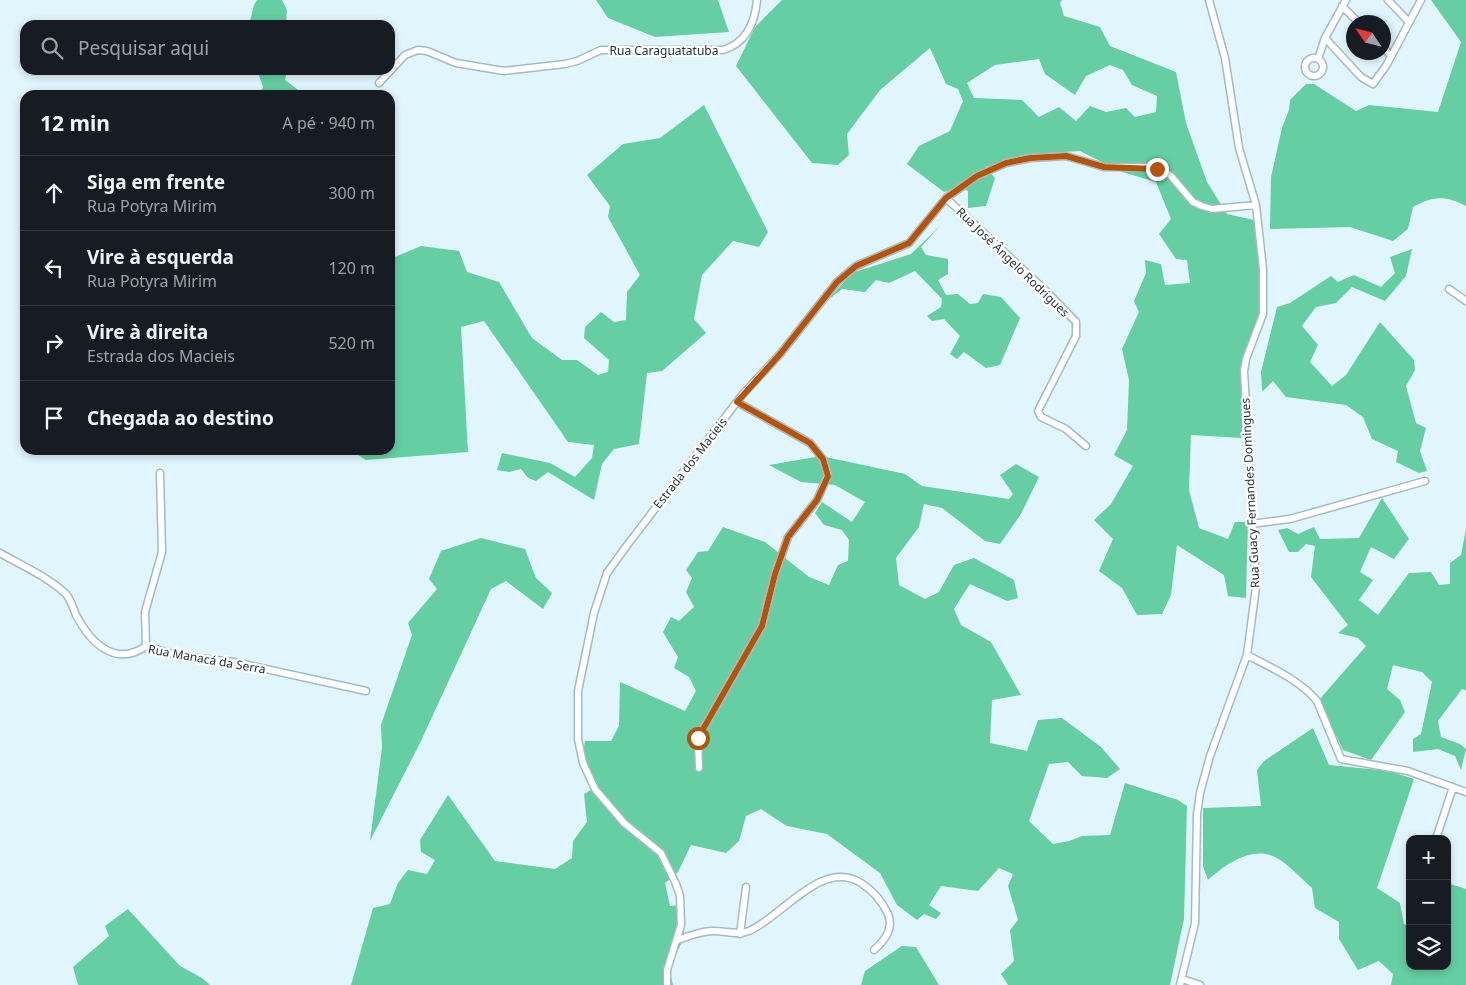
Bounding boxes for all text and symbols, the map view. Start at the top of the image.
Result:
north arrow [1346,15,1391,60]
search box [20,20,395,75]
icon: search [38,34,66,62]
text: Pesquisar aqui [78,35,209,61]
street label: Rua Caraguatatuba [610,42,718,59]
text: 12 min [40,109,110,137]
text: A pé · 940 m [283,112,375,134]
route end [1146,158,1169,181]
text: Siga em frente [87,169,225,195]
icon: ahead [40,179,68,207]
text: 300 m [328,182,375,204]
text: Rua Potyra Mirim [87,195,217,217]
street label: Rua José Ângelo Rodrigues [953,203,1073,321]
text: Vire à esquerda [87,244,234,270]
icon: left [40,254,68,282]
text: 120 m [328,257,375,279]
text: Rua Potyra Mirim [87,270,217,292]
text: Vire à direita [87,319,208,345]
icon: right [40,329,68,357]
text: 520 m [328,332,375,354]
text: Estrada dos Macieis [87,345,235,367]
street label: Rua Guacy Fernandes Domingues [1237,397,1263,588]
icon: arrive [40,404,68,432]
text: Chegada ao destino [87,405,274,431]
street label: Estrada dos Macieis [649,414,731,512]
street label: Rua Manacá da Serra [147,640,267,678]
route start [687,727,710,750]
map controls [1406,835,1451,970]
button: + [1406,835,1451,880]
button: − [1406,880,1451,925]
button: layers [1406,925,1451,970]

